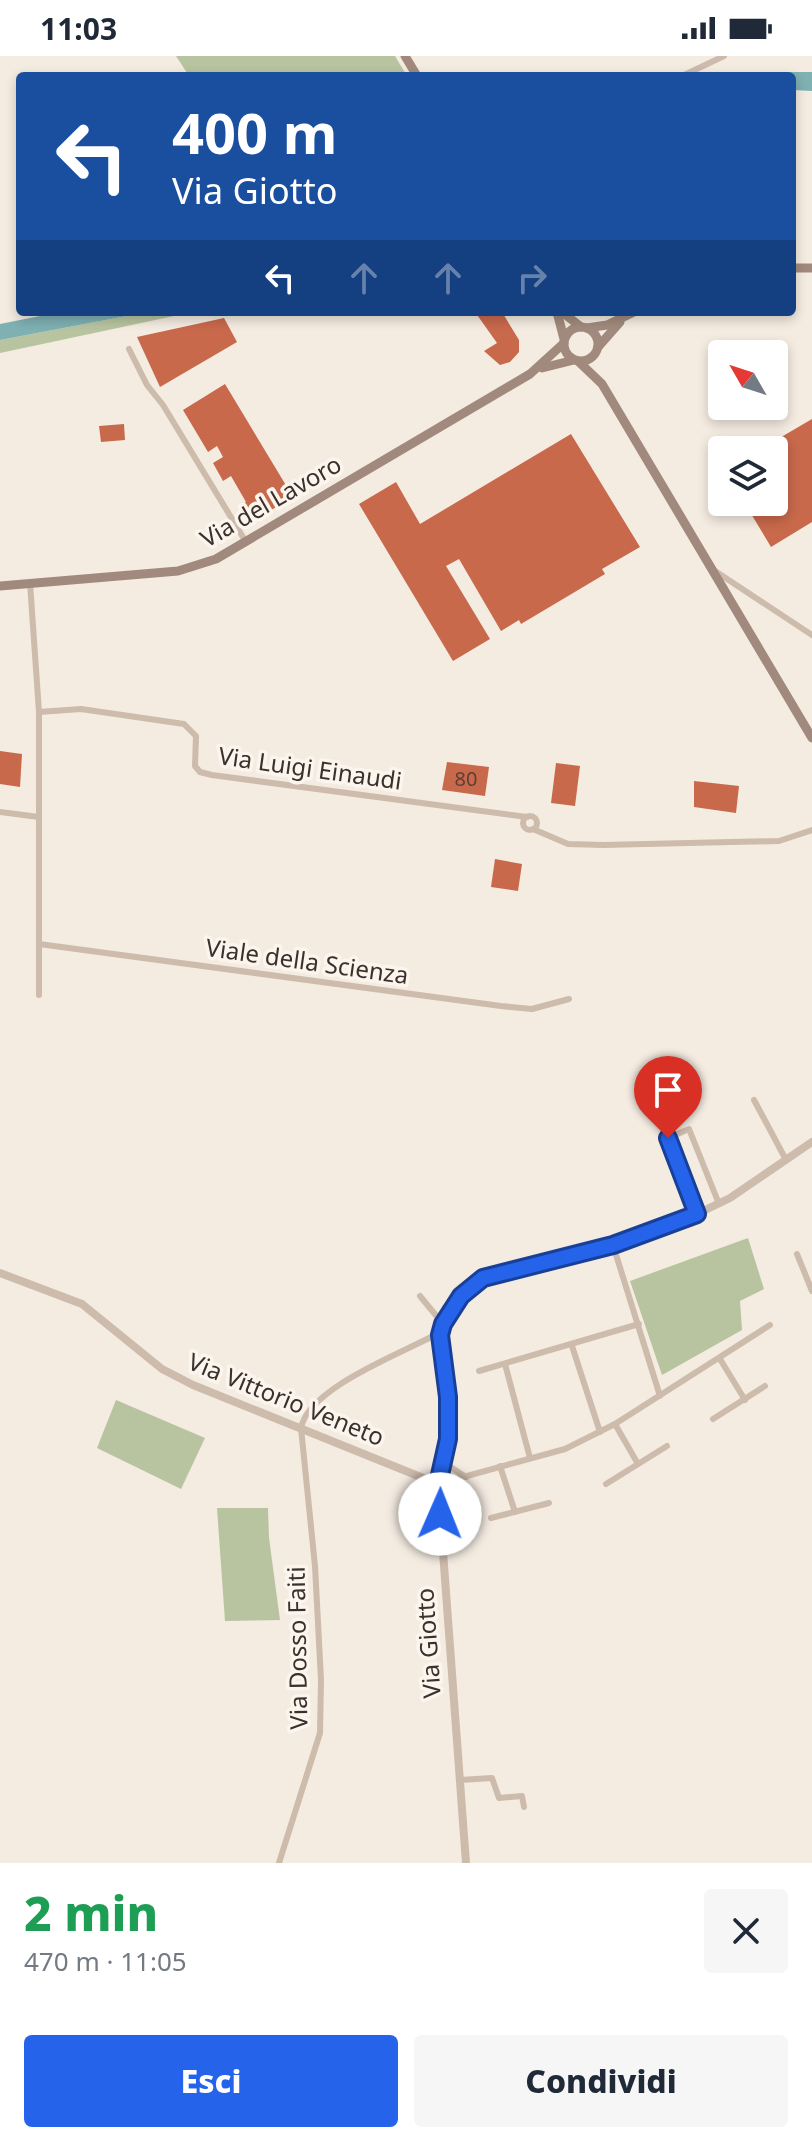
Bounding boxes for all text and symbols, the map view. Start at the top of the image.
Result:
text: 11:03 [40,8,117,49]
text: 400 m [172,94,337,170]
icon: left [40,104,144,208]
text: Via Giotto [172,166,338,215]
icon: left [258,256,302,300]
icon: ahead [342,256,386,300]
icon: ahead [426,256,470,300]
icon: right [510,256,554,300]
north arrow [708,340,788,420]
map controls [708,340,788,516]
button: layers [708,436,788,516]
street label: Via del Lavoro [194,447,347,554]
street label: Via Luigi Einaudi [216,738,404,797]
house number: 80 [455,765,477,792]
street label: Viale della Scienza [204,930,411,991]
pin [634,1056,702,1138]
icon: arrive [646,1068,690,1112]
street label: Via Vittorio Veneto [184,1344,389,1453]
position arrow [398,1472,482,1556]
street label: Via Dosso Faiti [279,1566,314,1730]
street label: Via Giotto [407,1587,448,1699]
text: 2 min [24,1880,158,1945]
button: close [704,1889,788,1973]
text: 470 m · 11:05 [24,1943,187,1979]
button: Esci [24,2035,398,2127]
button: Condividi [414,2035,788,2127]

